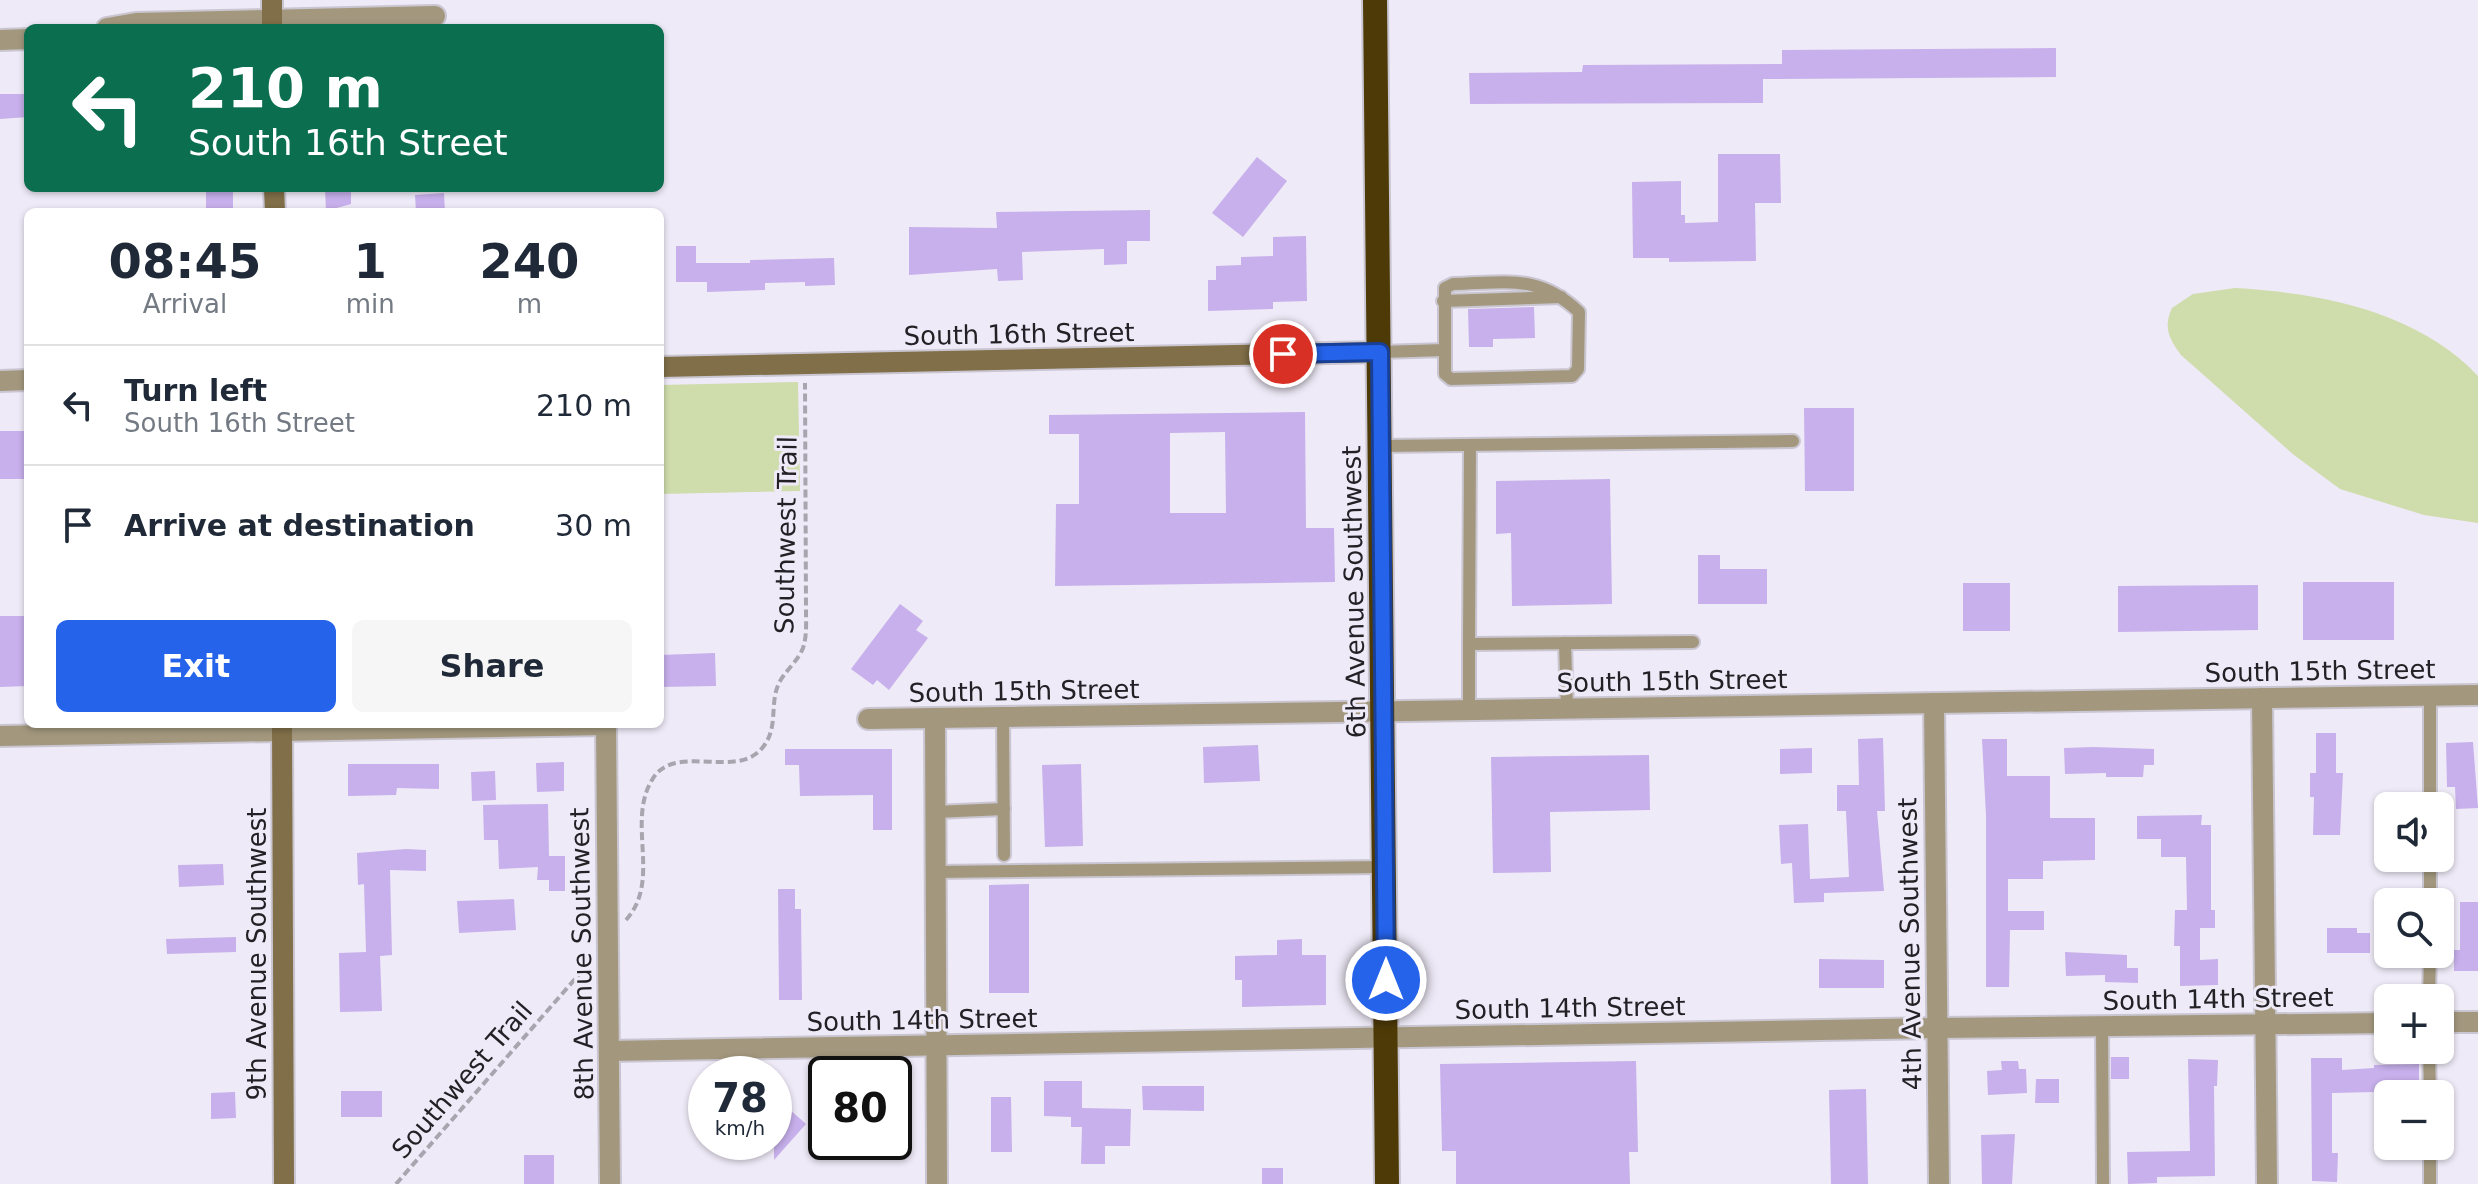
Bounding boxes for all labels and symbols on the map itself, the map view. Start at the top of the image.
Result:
street label: South 16th Street [903,317,1135,351]
pin [1249,320,1317,388]
street label: Southwest Trail [769,436,803,634]
street label: 6th Avenue Southwest [1336,445,1372,739]
street label: South 15th Street [2204,654,2436,688]
street label: South 15th Street [1556,664,1788,698]
street label: South 15th Street [908,674,1140,708]
street label: 4th Avenue Southwest [1892,797,1928,1091]
street label: 8th Avenue Southwest [564,807,600,1101]
street label: 9th Avenue Southwest [242,808,272,1100]
position arrow [1344,938,1428,1022]
street label: South 14th Street [2102,982,2334,1016]
street label: South 14th Street [1454,991,1686,1025]
street label: Southwest Trail [386,995,538,1165]
street label: South 14th Street [806,1003,1038,1037]
speed limit sign: 80 [808,1056,912,1160]

